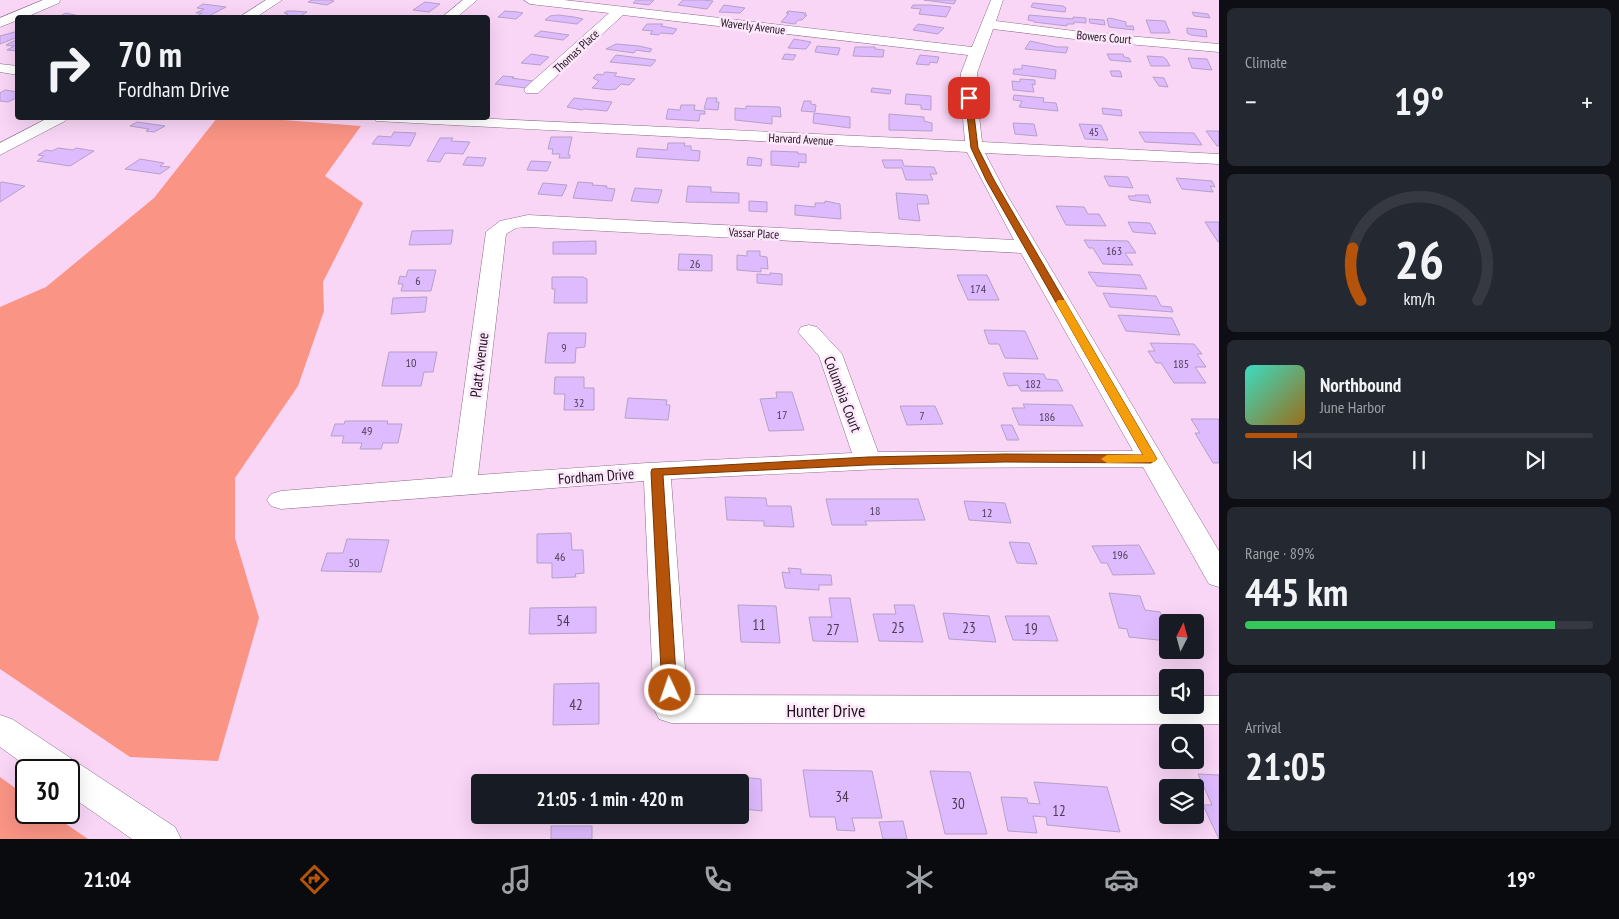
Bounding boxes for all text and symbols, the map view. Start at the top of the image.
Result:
street label: Waverly Avenue [720,15,786,37]
street label: Thomas Place [550,26,602,76]
street label: Bowers Court [1076,27,1133,47]
text: 70 m [118,31,182,77]
icon: right [35,35,100,100]
text: Climate [1245,52,1287,72]
text: Fordham Drive [118,75,230,103]
text: 19° [1394,76,1444,125]
pin [948,77,990,119]
text: − [1245,83,1257,120]
text: + [1581,83,1593,120]
icon: arrive [955,84,983,112]
house number: 45 [1089,125,1099,139]
street label: Harvard Avenue [768,130,834,148]
street label: Vassar Place [727,224,780,242]
text: 26 [1394,226,1444,293]
house number: 163 [1106,243,1122,258]
house number: 26 [690,256,700,271]
house number: 6 [415,273,421,288]
house number: 174 [970,281,987,296]
text: km/h [1403,287,1435,310]
street label: Platt Avenue [466,331,492,399]
house number: 9 [561,340,567,355]
street label: Columbia Court [820,353,866,435]
house number: 10 [406,355,416,370]
house number: 185 [1173,356,1189,371]
text: Northbound [1320,373,1401,397]
house number: 182 [1025,376,1041,391]
house number: 32 [574,395,584,410]
text: June Harbor [1320,397,1385,417]
house number: 17 [777,407,787,422]
house number: 7 [919,408,925,423]
house number: 186 [1039,409,1055,424]
house number: 49 [362,423,372,438]
icon: previous [1289,446,1317,474]
icon: pause [1405,446,1433,474]
icon: next [1521,446,1549,474]
street label: Fordham Drive [557,464,635,488]
house number: 18 [870,503,880,518]
house number: 12 [982,505,992,520]
text: Range · 89% [1245,543,1314,563]
house number: 196 [1112,547,1128,562]
house number: 46 [555,549,565,564]
house number: 50 [349,555,359,570]
text: 445 km [1245,567,1348,616]
house number: 54 [556,611,570,630]
north arrow [1159,614,1204,659]
map controls [1159,614,1204,824]
house number: 11 [752,615,766,634]
house number: 25 [891,618,905,637]
house number: 23 [962,618,976,637]
house number: 19 [1024,619,1038,638]
house number: 27 [826,620,840,639]
position arrow [643,663,695,715]
button: sound [1159,669,1204,714]
house number: 42 [569,695,583,714]
street label: Hunter Drive [786,699,866,722]
text: Arrival [1245,717,1281,737]
button: search [1159,724,1204,769]
text: 21:05 [1245,741,1327,790]
speed limit sign: 30 [15,759,80,824]
button: layers [1159,779,1204,824]
text: 21:05 · 1 min · 420 m [537,787,683,811]
house number: 34 [835,787,849,806]
house number: 30 [951,794,965,813]
house number: 12 [1052,801,1066,820]
icon: directions [297,862,332,897]
icon: music [499,862,534,897]
icon: phone [700,862,735,897]
icon: climate [902,862,937,897]
icon: car [1104,862,1139,897]
icon: filters [1305,862,1340,897]
text: 21:04 [83,865,131,893]
text: 19° [1507,865,1536,893]

